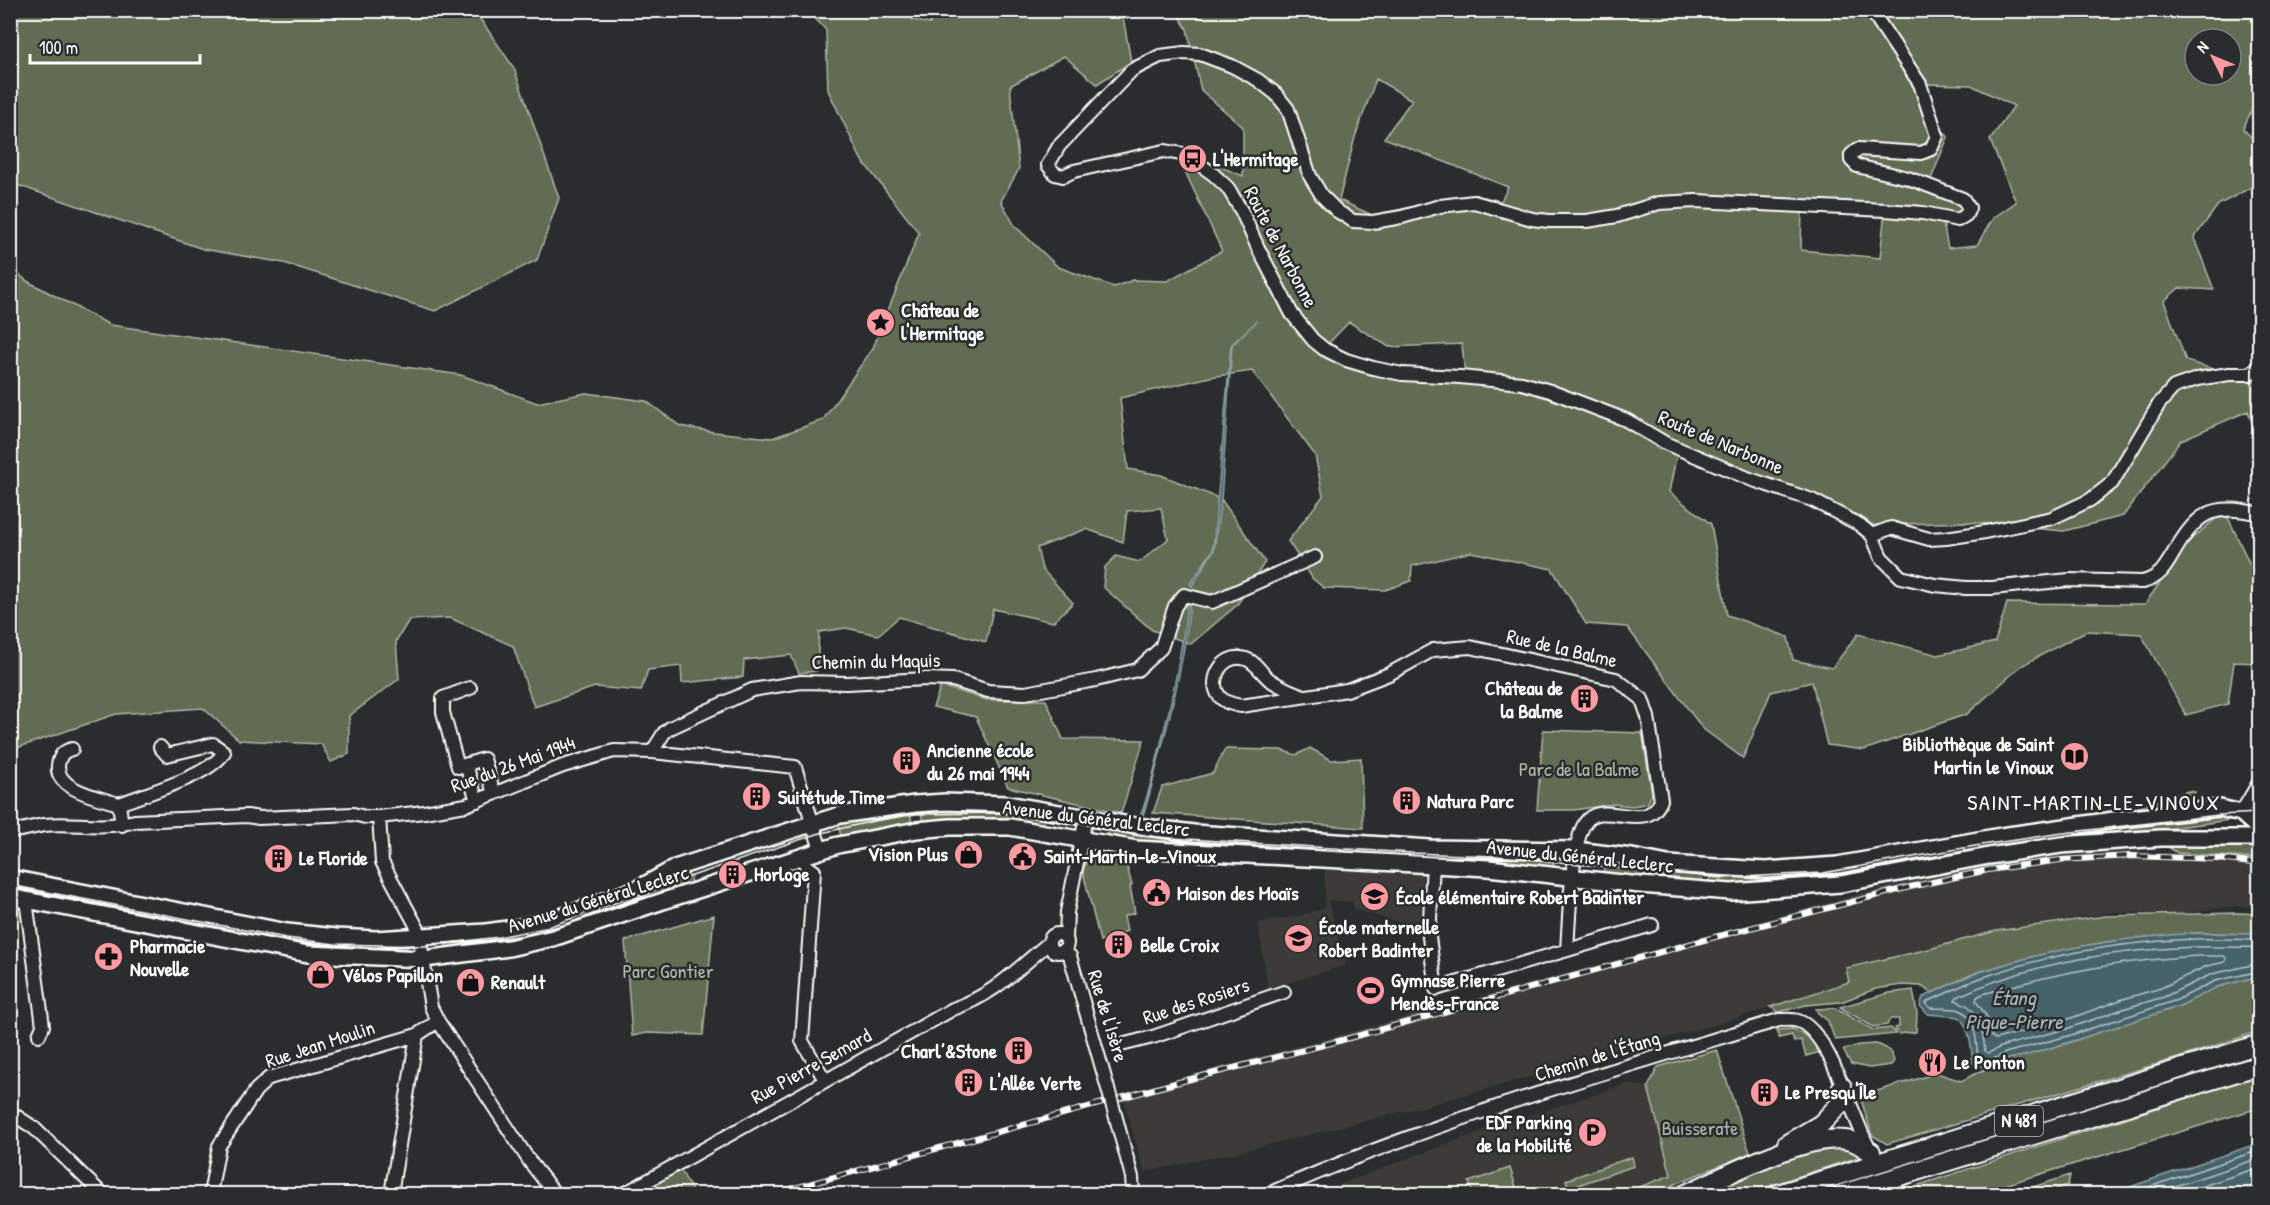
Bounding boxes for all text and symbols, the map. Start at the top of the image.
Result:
scale bar [30,27,200,65]
north arrow [2183,27,2243,87]
text: 100 m [39,35,78,60]
text: N [2191,36,2213,57]
bus stop icon: L'Hermitage [1176,143,1208,175]
place label: L'Hermitage [1213,145,1298,173]
street label: Route de Narbonne [1238,182,1325,312]
place label: Château de l'Hermitage [901,296,984,347]
place icon: Château de l'Hermitage [864,306,896,338]
street label: Route de Narbonne [1654,403,1788,480]
street label: Rue de la Balme [1504,622,1620,673]
street label: Chemin du Maquis [811,646,941,675]
place label: Château de la Balme [1485,674,1563,724]
building icon: Château de la Balme [1568,683,1600,715]
street label: Rue du 26 Mai 1944 [447,729,579,799]
place label: Bibliothèque de Saint Martin le Vinoux [1902,730,2055,780]
place label: Ancienne école du 26 mai 1944 [927,736,1034,786]
library icon: Bibliothèque de Saint Martin le Vinoux [2059,740,2091,772]
building icon: Ancienne école du 26 mai 1944 [890,745,922,777]
park label: Parc de la Balme [1519,755,1639,782]
building icon: Suitétude Time [741,781,773,813]
place label: Suitétude Time [778,783,885,810]
building icon: Natura Parc [1390,785,1422,817]
place label: Natura Parc [1427,787,1515,814]
district label: SAINT-MARTIN-LE-VINOUX [1967,787,2221,817]
street label: Avenue du Général Leclerc [1001,793,1191,842]
street label: Avenue du Général Leclerc [1485,832,1675,879]
shop icon: Vision Plus [953,838,985,870]
place label: Vision Plus [868,840,948,867]
public building icon: Saint-Martin-le-Vinoux [1007,840,1039,872]
building icon: Le Floride [262,842,294,874]
place label: Saint-Martin-le-Vinoux [1044,842,1217,869]
place label: Le Floride [299,844,368,871]
street label: Avenue du Général Leclerc [504,858,692,939]
building icon: Horloge [717,858,749,890]
place label: Horloge [754,860,809,888]
public building icon: Maison des Moaïs [1140,877,1172,909]
place label: Maison des Moaïs [1177,879,1299,906]
school or university icon: École élémentaire Robert Badinter [1359,881,1391,913]
place label: École élémentaire Robert Badinter [1396,883,1644,910]
place label: École maternelle Robert Badinter [1319,913,1439,963]
school or university icon: École maternelle Robert Badinter [1282,922,1314,954]
building icon: Belle Croix [1103,929,1135,961]
place label: Belle Croix [1140,931,1219,958]
place label: Pharmacie Nouvelle [130,932,205,982]
pharmacy icon: Pharmacie Nouvelle [93,941,125,973]
park label: Parc Gontier [622,957,714,984]
shop icon: Vélos Papillon [305,959,337,991]
place label: Vélos Papillon [342,961,443,989]
shop icon: Renault [454,966,486,998]
place label: Gymnase Pierre Mendès-France [1391,966,1505,1016]
street label: Rue de l'Isère [1082,967,1135,1065]
place label: Renault [491,968,546,995]
street label: Rue des Rosiers [1139,971,1253,1030]
sports icon: Gymnase Pierre Mendès-France [1354,975,1386,1007]
water label: Étang Pique-Pierre [1965,983,2064,1036]
street label: Rue Jean Moulin [262,1013,378,1074]
street label: Rue Pierre Semard [746,1021,876,1110]
street label: Chemin de l'Étang [1531,1024,1663,1087]
building icon: Charl’&Stone [1002,1035,1034,1067]
place label: Charl’&Stone [901,1037,997,1064]
restaurant icon: Le Ponton [1917,1046,1949,1078]
place label: Le Ponton [1954,1048,2025,1075]
building icon: L'Allée Verte [953,1067,985,1099]
place label: L'Allée Verte [990,1069,1081,1096]
building icon: Le Presqu'Île [1748,1076,1780,1108]
place label: Le Presqu'Île [1785,1078,1877,1106]
road number: N 481 [1995,1106,2043,1136]
place label: EDF Parking de la Mobilité [1477,1108,1572,1158]
park label: Buisserate [1662,1114,1738,1141]
parking icon: EDF Parking de la Mobilité [1577,1117,1609,1149]

